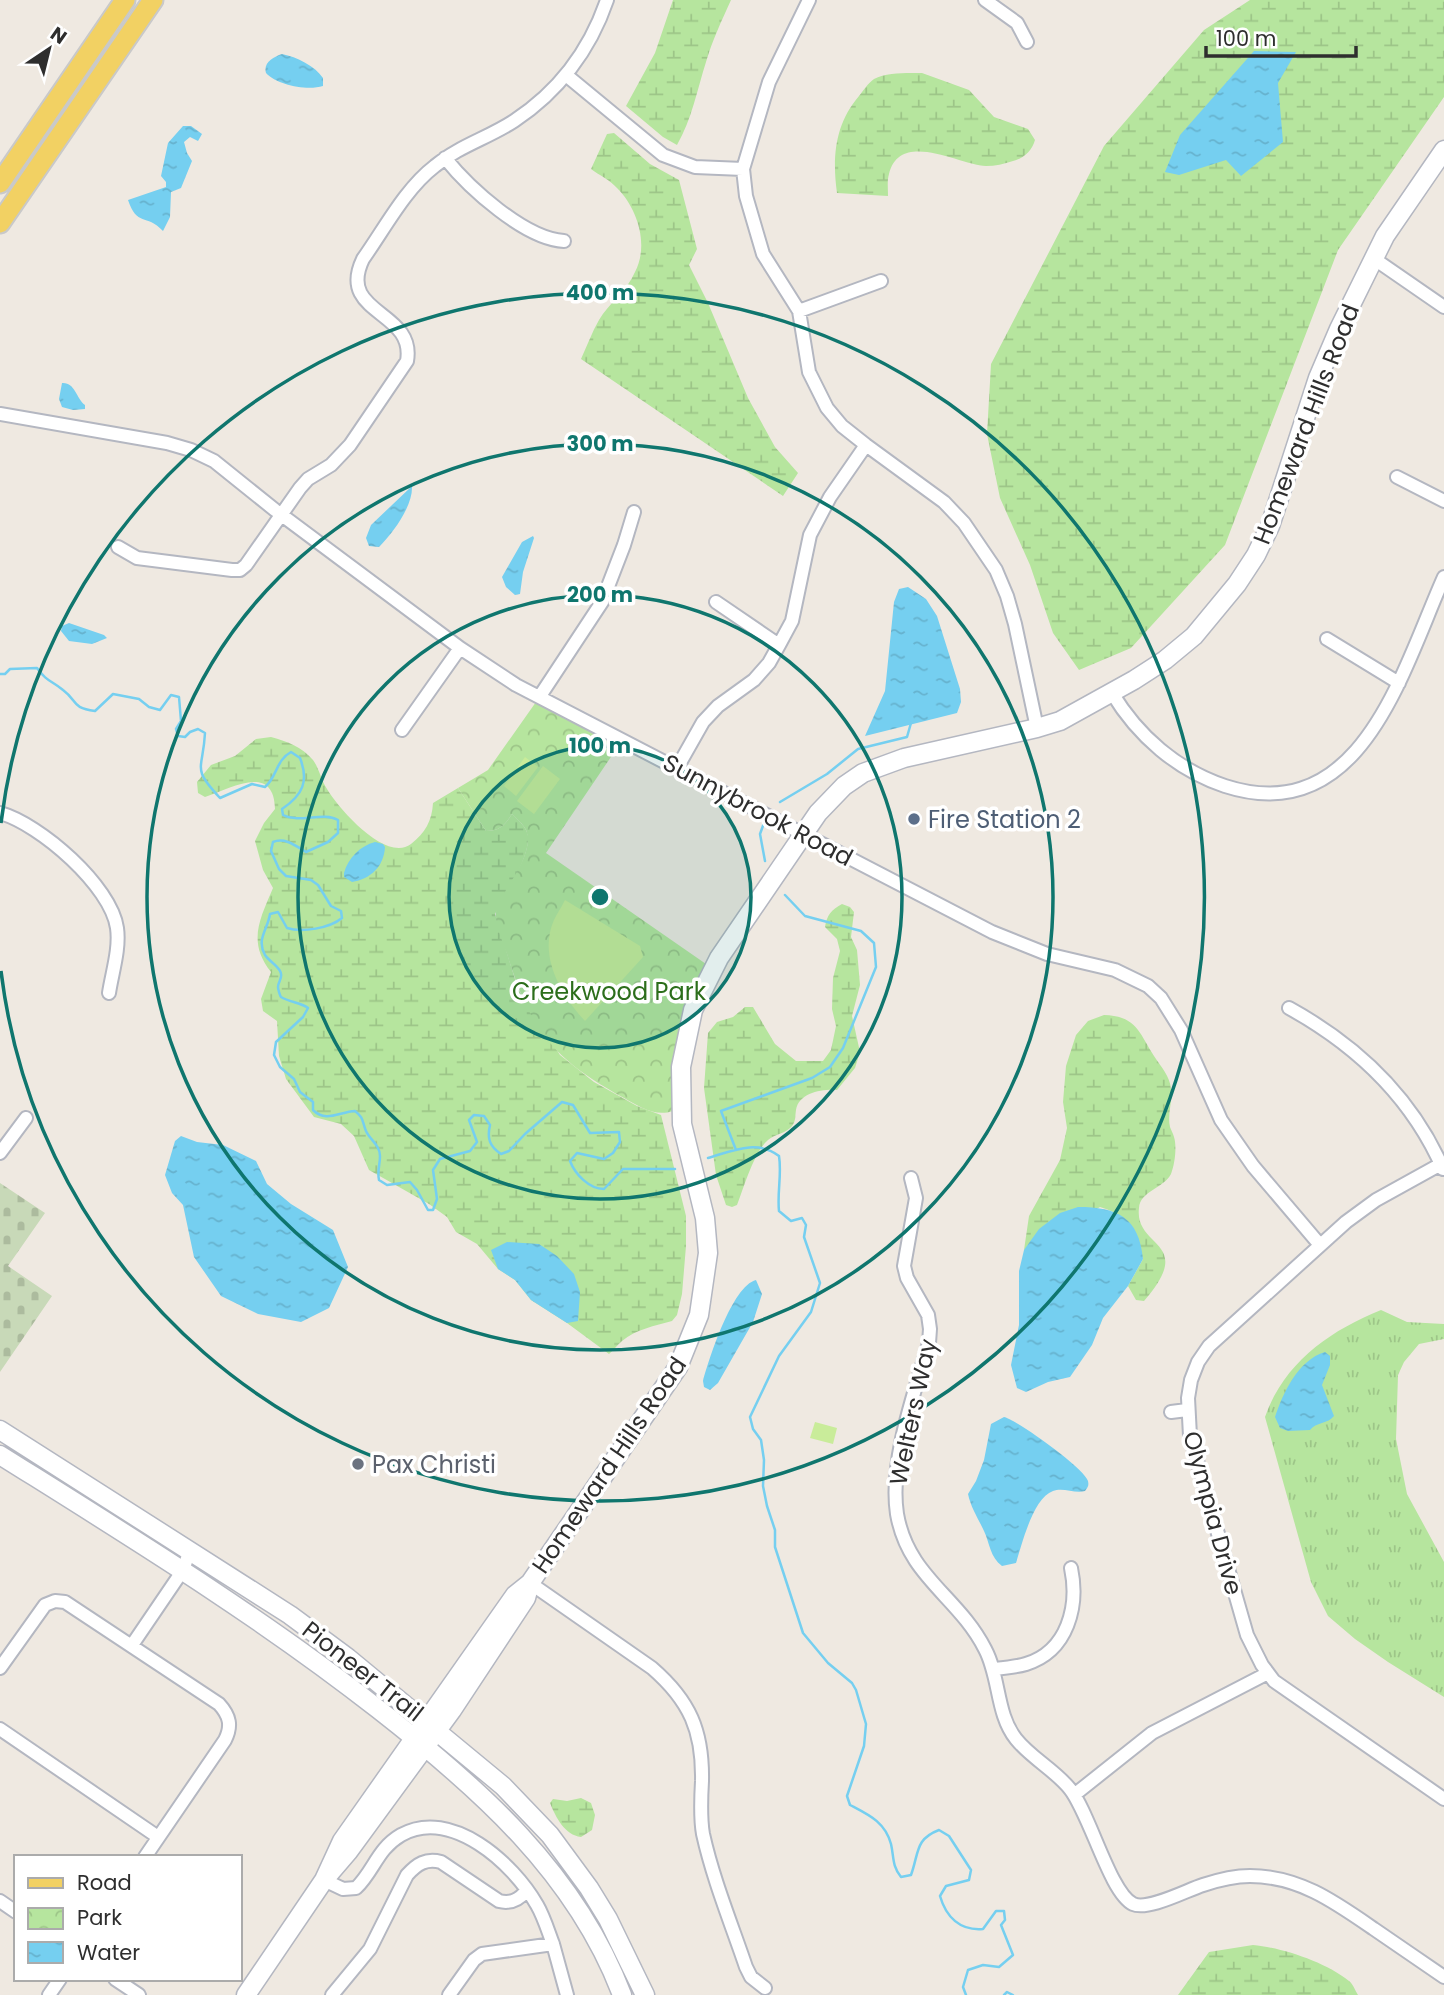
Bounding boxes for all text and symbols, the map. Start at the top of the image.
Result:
north arrow [14,14,84,84]
scale bar [1206,14,1356,58]
text: N [45,20,72,51]
text: 100 m [1216,24,1276,53]
text: 400 m [566,278,634,307]
street label: Homeward Hills Road [1245,299,1367,549]
text: 300 m [567,429,633,458]
text: 200 m [567,580,633,609]
text: 100 m [569,731,631,760]
street label: Sunnybrook Road [657,746,859,874]
place label: Fire Station 2 [928,803,1081,836]
marker: Fire Station 2 [906,811,922,827]
centre of rings [588,885,612,909]
park label: Creekwood Park [512,975,707,1008]
street label: Welters Way [881,1335,945,1488]
street label: Homeward Hills Road [524,1350,694,1580]
street label: Olympia Drive [1175,1428,1251,1598]
place label: Pax Christi [372,1448,496,1481]
marker: Pax Christi [350,1456,366,1472]
street label: Pioneer Trail [295,1613,431,1729]
legend [14,1855,242,1981]
text: Road [77,1868,132,1897]
text: Park [77,1903,122,1932]
text: Water [77,1938,140,1967]

